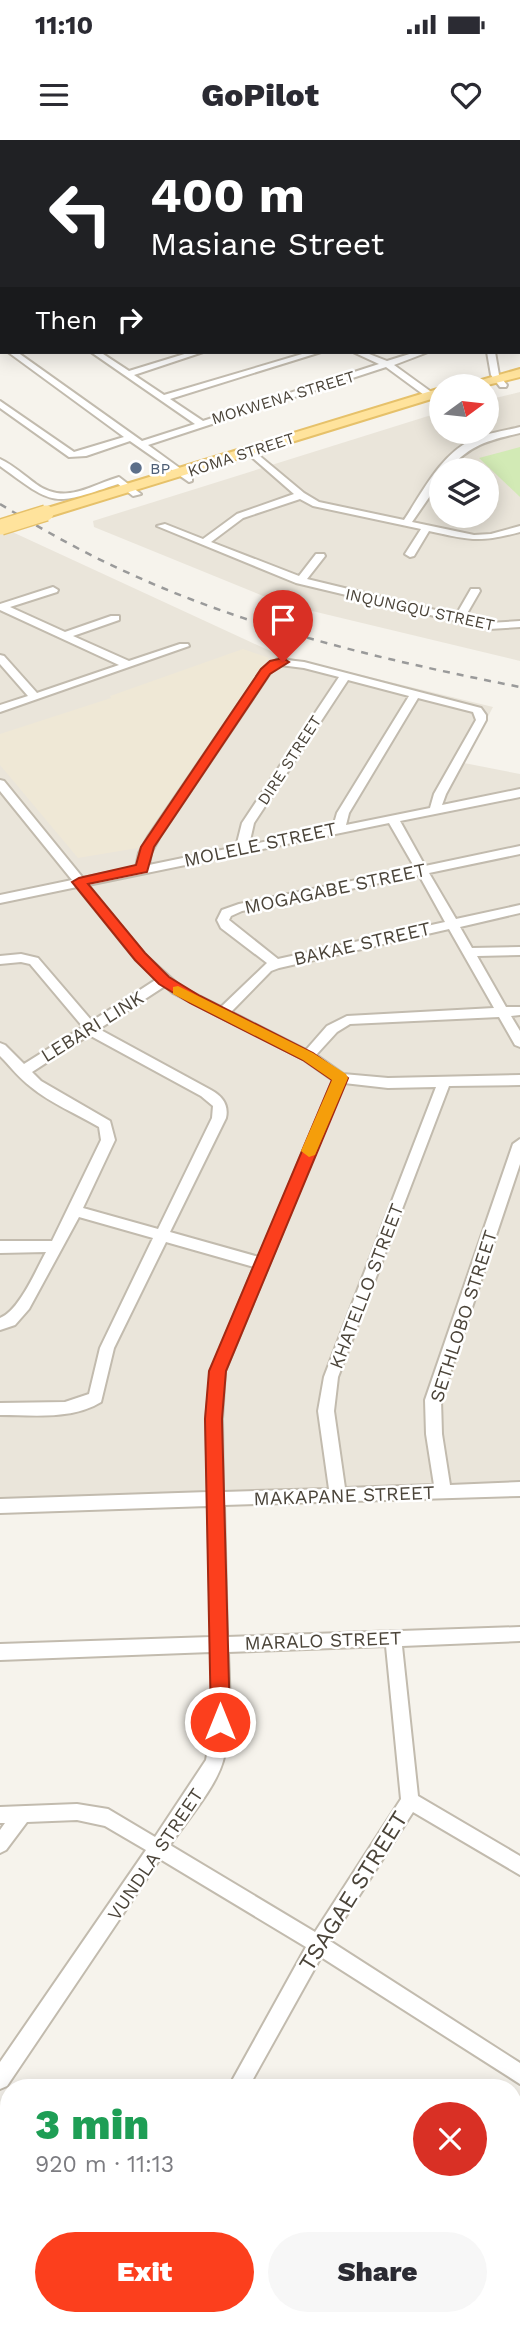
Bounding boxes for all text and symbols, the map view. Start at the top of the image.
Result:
text: 11:10 [35,10,93,40]
icon: menu [35,76,73,114]
text: GoPilot [201,76,319,114]
icon: heart [447,76,485,114]
text: 400 m [150,166,305,224]
icon: left [35,168,126,259]
text: Masiane Street [150,225,384,263]
icon: right [111,301,149,339]
text: Then [35,305,97,335]
street label: MOKWENA STREET [209,367,357,428]
north arrow [429,374,499,444]
map controls [429,374,499,528]
street label: KOMA STREET [185,428,297,481]
button: layers [429,458,499,528]
place label: BP [150,459,170,478]
marker: BP [128,460,144,476]
street label: INQUNGQU STREET [344,584,497,635]
pin [253,590,313,662]
icon: arrive [264,601,302,639]
street label: DIRE STREET [253,712,326,809]
street label: MOLELE STREET [182,817,338,872]
street label: MOGAGABE STREET [242,858,428,919]
street label: BAKAE STREET [291,917,433,970]
street label: LEBARI LINK [37,986,148,1067]
street label: KHATELLO STREET [324,1200,409,1372]
street label: SETHLOBO STREET [425,1227,502,1405]
street label: MAKAPANE STREET [253,1481,435,1510]
street label: MARALO STREET [244,1626,402,1655]
position arrow [183,1685,257,1759]
street label: VUNDLA STREET [103,1784,208,1925]
street label: TSAGAE STREET [293,1806,413,1976]
text: 3 min [35,2100,149,2149]
button: close [413,2102,487,2176]
text: 920 m · 11:13 [35,2151,174,2178]
button: Exit [35,2232,254,2312]
button: Share [268,2232,487,2312]

